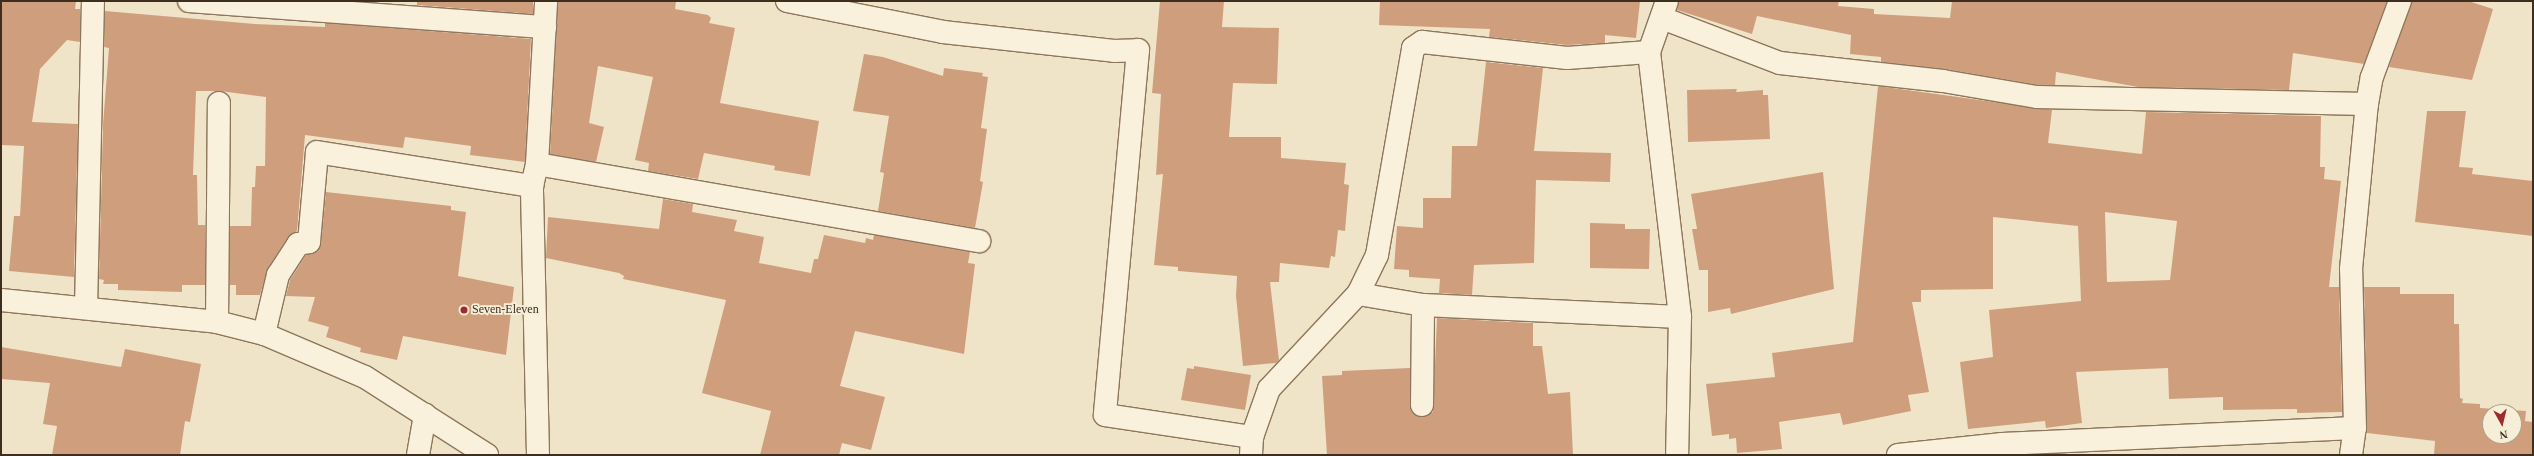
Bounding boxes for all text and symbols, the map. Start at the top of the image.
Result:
place label: Seven-Eleven [472,303,539,317]
marker: Seven-Eleven [459,305,469,315]
north arrow [2482,404,2522,444]
text: N [2499,428,2508,441]

